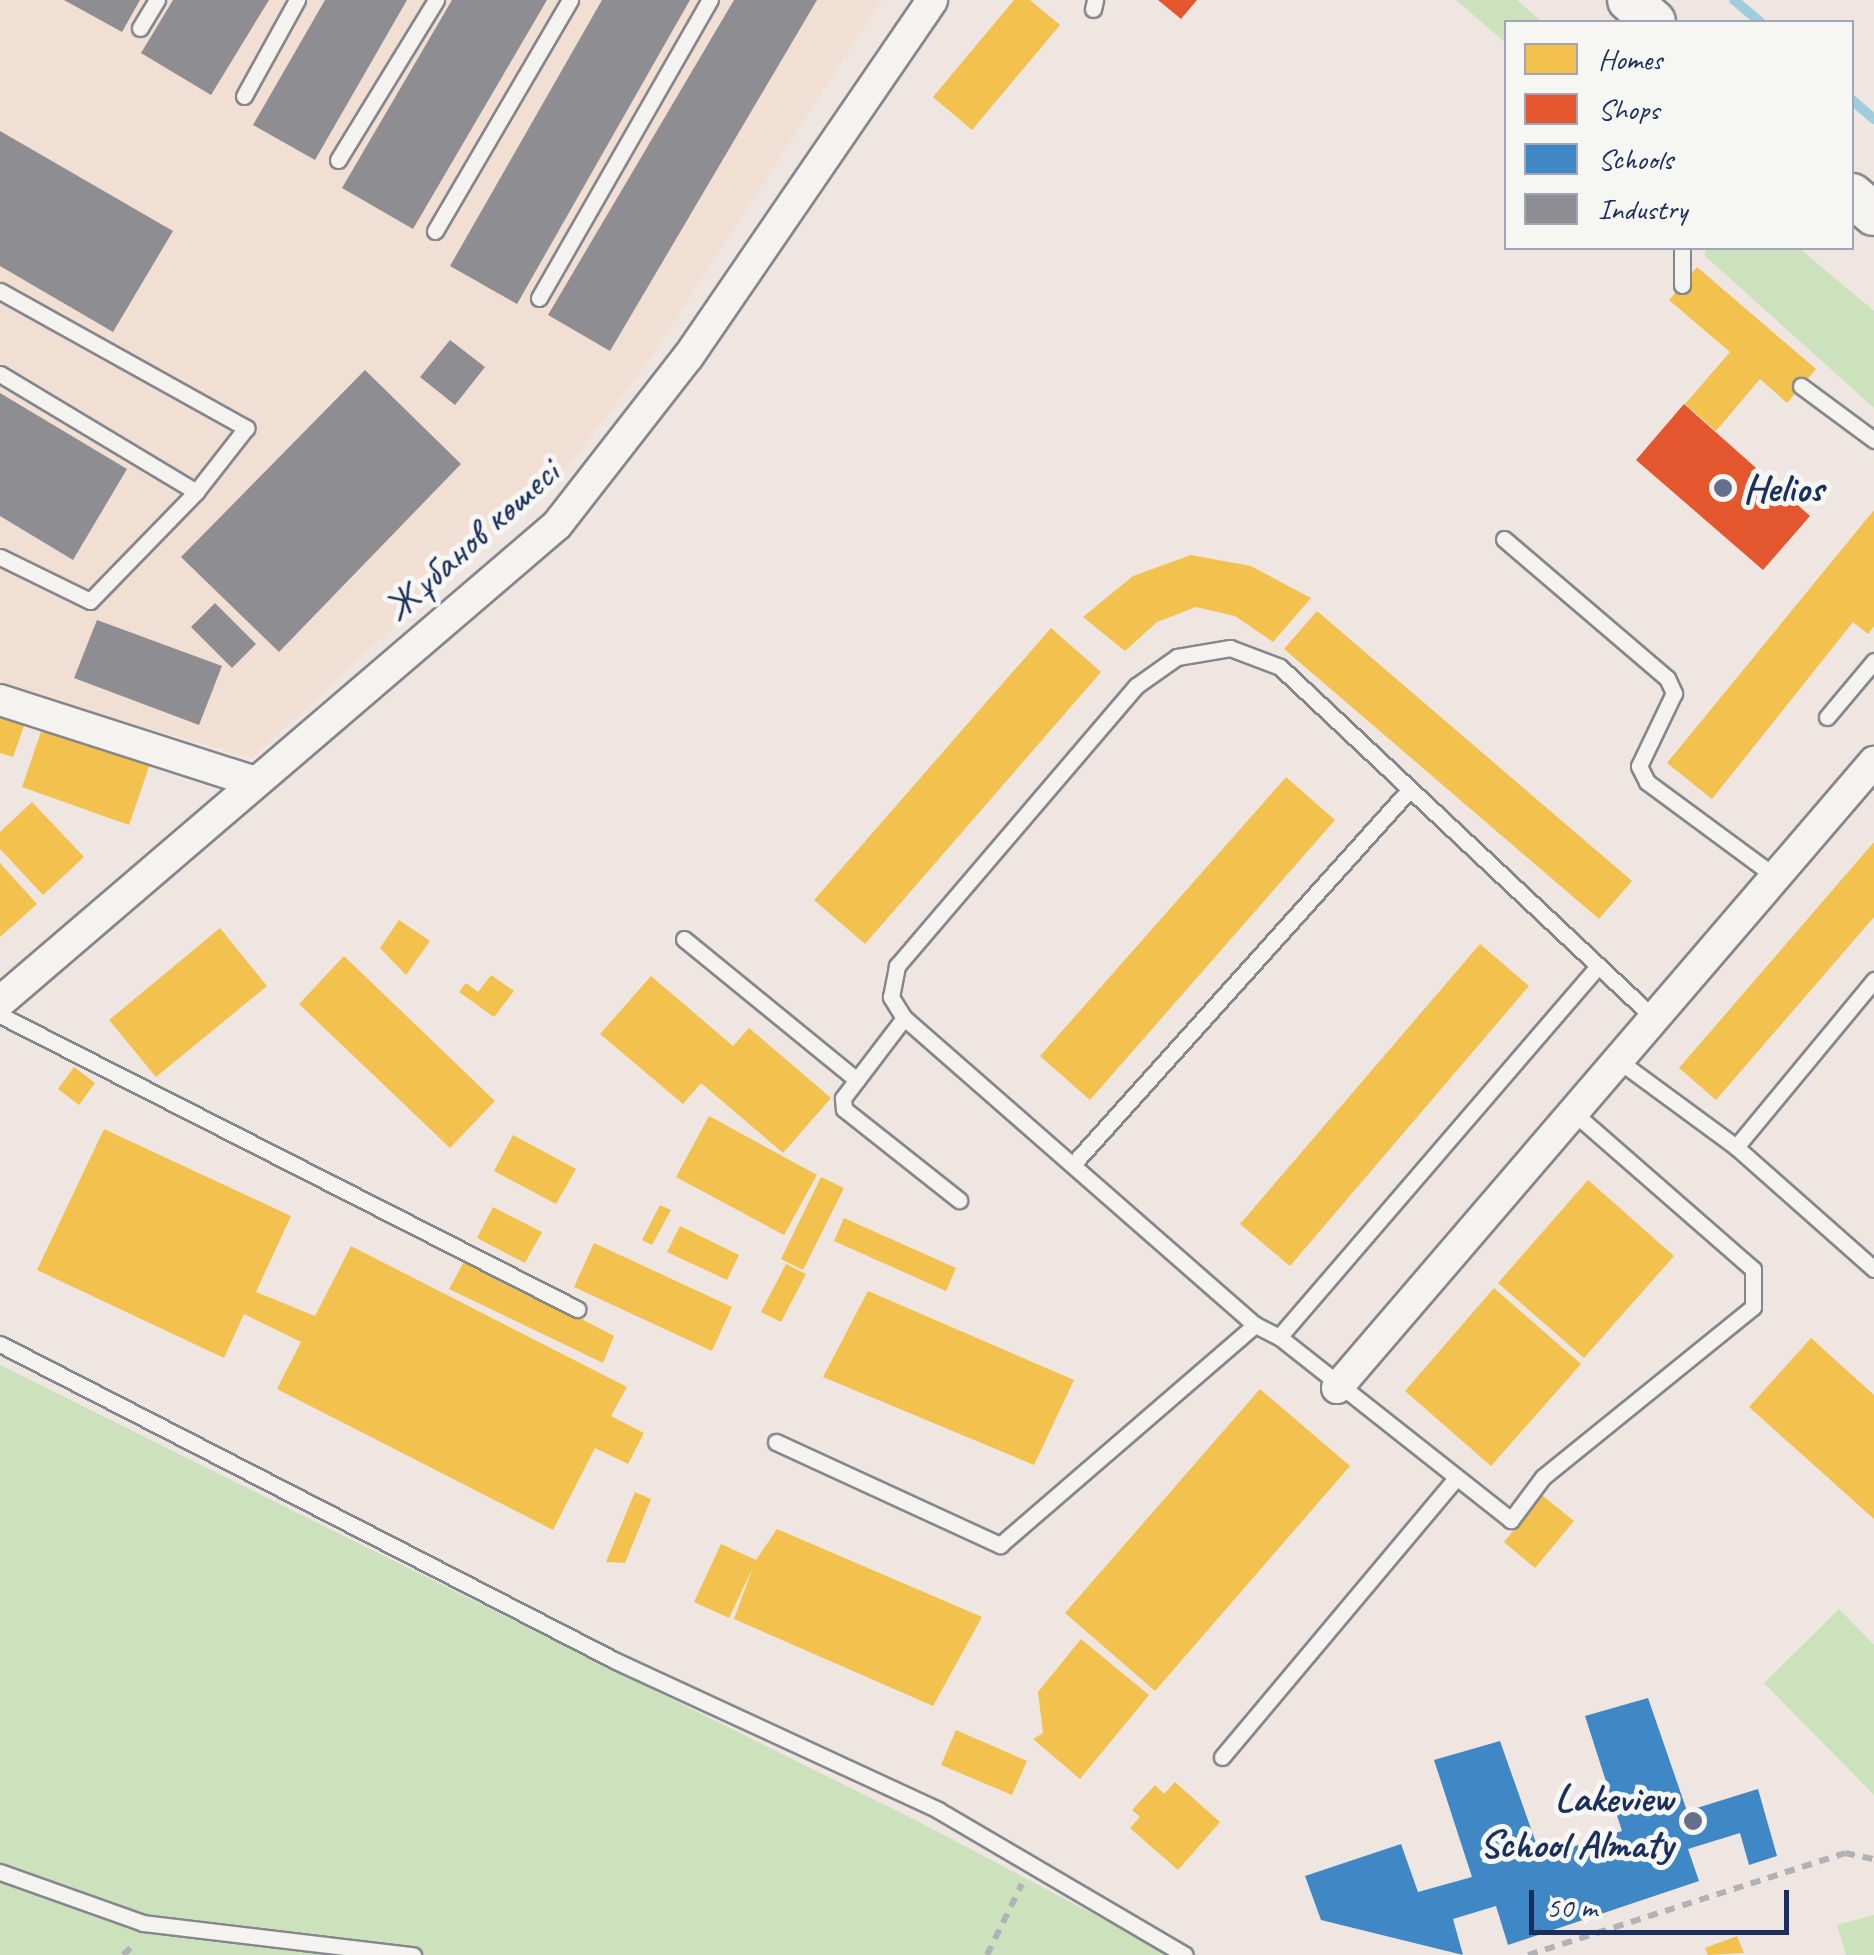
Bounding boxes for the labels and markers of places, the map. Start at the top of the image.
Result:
place label: Helios [1743,464,1823,512]
marker: Helios [1712,477,1734,499]
place label: Lakeview School Almaty [1478,1774,1673,1868]
marker: Lakeview School Almaty [1682,1810,1704,1832]

